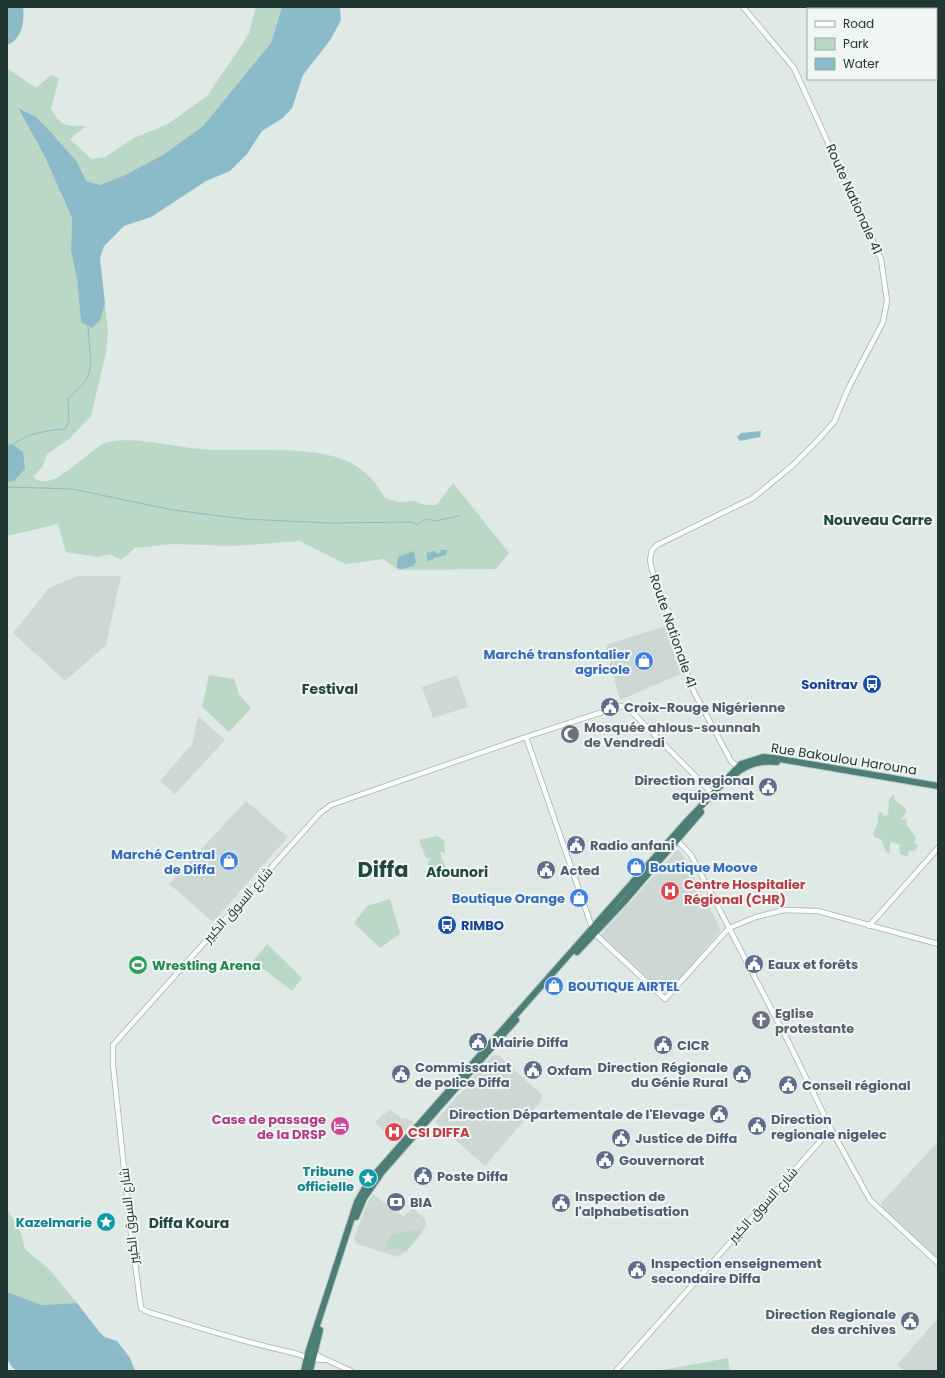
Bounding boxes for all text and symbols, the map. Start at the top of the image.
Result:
legend [807,8,937,80]
text: Road [843,15,874,32]
text: Park [843,35,870,52]
text: Water [843,55,880,72]
street label: Route Nationale 41 [821,141,887,257]
district label: Nouveau Carre [824,510,933,530]
street label: Route Nationale 41 [645,572,701,690]
place label: Marché transfontalier agricole [484,645,630,679]
shop icon: Marché transfontalier agricole [633,650,655,672]
bus stop icon: Sonitrav [861,673,883,695]
place label: Sonitrav [801,675,859,694]
district label: Festival [302,679,358,699]
public building icon: Croix-Rouge Nigérienne [599,696,621,718]
place label: Croix-Rouge Nigérienne [624,698,785,717]
place label: Mosquée ahlous-sounnah de Vendredi [584,718,761,752]
mosque icon: Mosquée ahlous-sounnah de Vendredi [559,723,581,745]
street label: Rue Bakoulou Harouna [770,738,918,780]
place label: Direction regional equipement [634,771,754,805]
public building icon: Direction regional equipement [757,776,779,798]
public building icon: Radio anfani [565,834,587,856]
place label: Radio anfani [590,836,675,855]
place label: Marché Central de Diffa [111,845,215,879]
shop icon: Marché Central de Diffa [218,850,240,872]
district label: Diffa [358,855,408,884]
shop icon: Boutique Moove [625,856,647,878]
place label: Boutique Moove [650,858,758,877]
public building icon: Acted [535,859,557,881]
place label: Acted [560,861,600,880]
district label: Afounori [426,862,488,882]
street label: شارع السوق الكبير [198,863,277,948]
place label: Centre Hospitalier Régional (CHR) [684,875,806,909]
hospital icon: Centre Hospitalier Régional (CHR) [659,880,681,902]
shop icon: Boutique Orange [568,887,590,909]
place label: Boutique Orange [452,889,565,908]
bus stop icon: RIMBO [436,914,458,936]
place label: RIMBO [461,916,504,935]
public building icon: Eaux et forêts [743,953,765,975]
sports icon: Wrestling Arena [127,954,149,976]
place label: Eaux et forêts [768,955,858,974]
place label: Wrestling Arena [152,956,261,975]
shop icon: BOUTIQUE AIRTEL [543,975,565,997]
place label: BOUTIQUE AIRTEL [568,977,679,996]
place label: Eglise protestante [775,1004,854,1038]
church icon: Eglise protestante [750,1009,772,1031]
public building icon: Mairie Diffa [467,1031,489,1053]
place label: Mairie Diffa [492,1033,568,1052]
public building icon: CICR [652,1034,674,1056]
place label: CICR [677,1036,709,1055]
place label: Commissariat de police Diffa [415,1058,511,1092]
place label: Direction Régionale du Génie Rural [598,1058,728,1092]
public building icon: Oxfam [522,1059,544,1081]
place label: Oxfam [547,1061,592,1080]
public building icon: Commissariat de police Diffa [390,1063,412,1085]
public building icon: Direction Régionale du Génie Rural [731,1063,753,1085]
public building icon: Conseil régional [777,1074,799,1096]
place label: Conseil régional [802,1076,911,1095]
public building icon: Direction Départementale de l'Elevage [708,1103,730,1125]
place label: Direction Départementale de l'Elevage [449,1105,705,1124]
place label: Case de passage de la DRSP [212,1110,326,1144]
place label: Direction regionale nigelec [771,1110,887,1144]
hotel icon: Case de passage de la DRSP [329,1115,351,1137]
public building icon: Direction regionale nigelec [746,1115,768,1137]
hospital icon: CSI DIFFA [383,1121,405,1143]
place label: CSI DIFFA [408,1123,470,1142]
public building icon: Justice de Diffa [610,1127,632,1149]
place label: Justice de Diffa [635,1129,738,1148]
public building icon: Gouvernorat [594,1149,616,1171]
place label: Gouvernorat [619,1151,704,1170]
place label: Tribune officielle [297,1162,354,1196]
street label: شارع السوق الكبير [723,1163,802,1248]
public building icon: Poste Diffa [412,1165,434,1187]
street label: شارع السوق الكبير [115,1167,144,1266]
place icon: Tribune officielle [357,1167,379,1189]
place label: Poste Diffa [437,1167,508,1186]
place label: Inspection de l'alphabetisation [575,1187,689,1221]
bank icon: BIA [385,1191,407,1213]
public building icon: Inspection de l'alphabetisation [550,1192,572,1214]
place label: BIA [410,1193,432,1212]
place icon: Kazelmarie [95,1211,117,1233]
place label: Kazelmarie [16,1213,92,1232]
district label: Diffa Koura [149,1213,229,1233]
place label: Inspection enseignement secondaire Diffa [651,1254,822,1288]
public building icon: Inspection enseignement secondaire Diffa [626,1259,648,1281]
place label: Direction Regionale des archives [766,1305,896,1339]
public building icon: Direction Regionale des archives [899,1310,921,1332]

